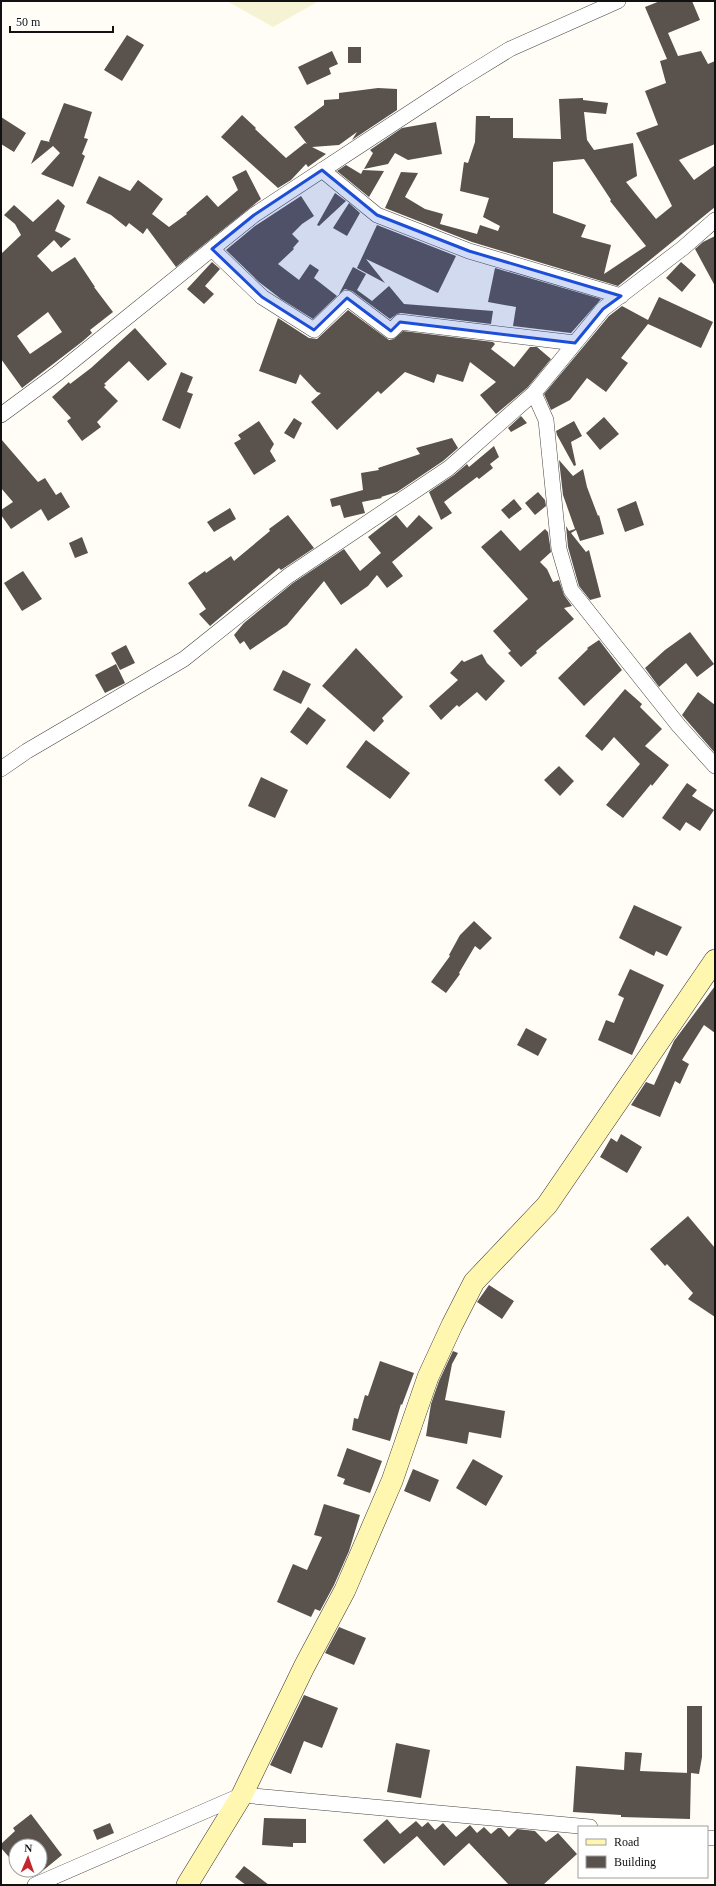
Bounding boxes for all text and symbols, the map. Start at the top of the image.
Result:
scale bar [10,8,113,34]
text: 50 m [16,15,41,29]
legend [578,1826,708,1878]
text: Road [614,1835,639,1849]
north arrow [8,1838,48,1878]
text: N [24,1842,33,1854]
text: Building [614,1855,656,1869]

